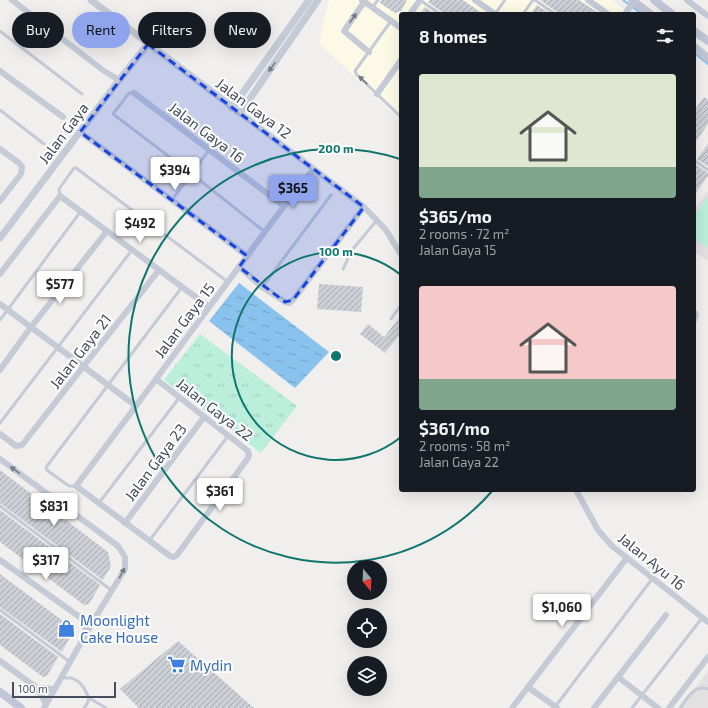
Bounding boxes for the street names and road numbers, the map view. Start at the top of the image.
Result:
street label: Jalan Gaya 12 [213,74,295,142]
street label: Jalan Gaya 16 [166,98,248,166]
street label: Jalan Gaya [34,99,92,167]
street label: Jalan Gaya 15 [150,279,218,361]
street label: Jalan Gaya 21 [45,310,115,392]
street label: Jalan Gaya 22 [173,374,257,444]
street label: Jalan Gaya 23 [120,420,190,504]
street label: Jalan Ayu 16 [615,528,689,594]

